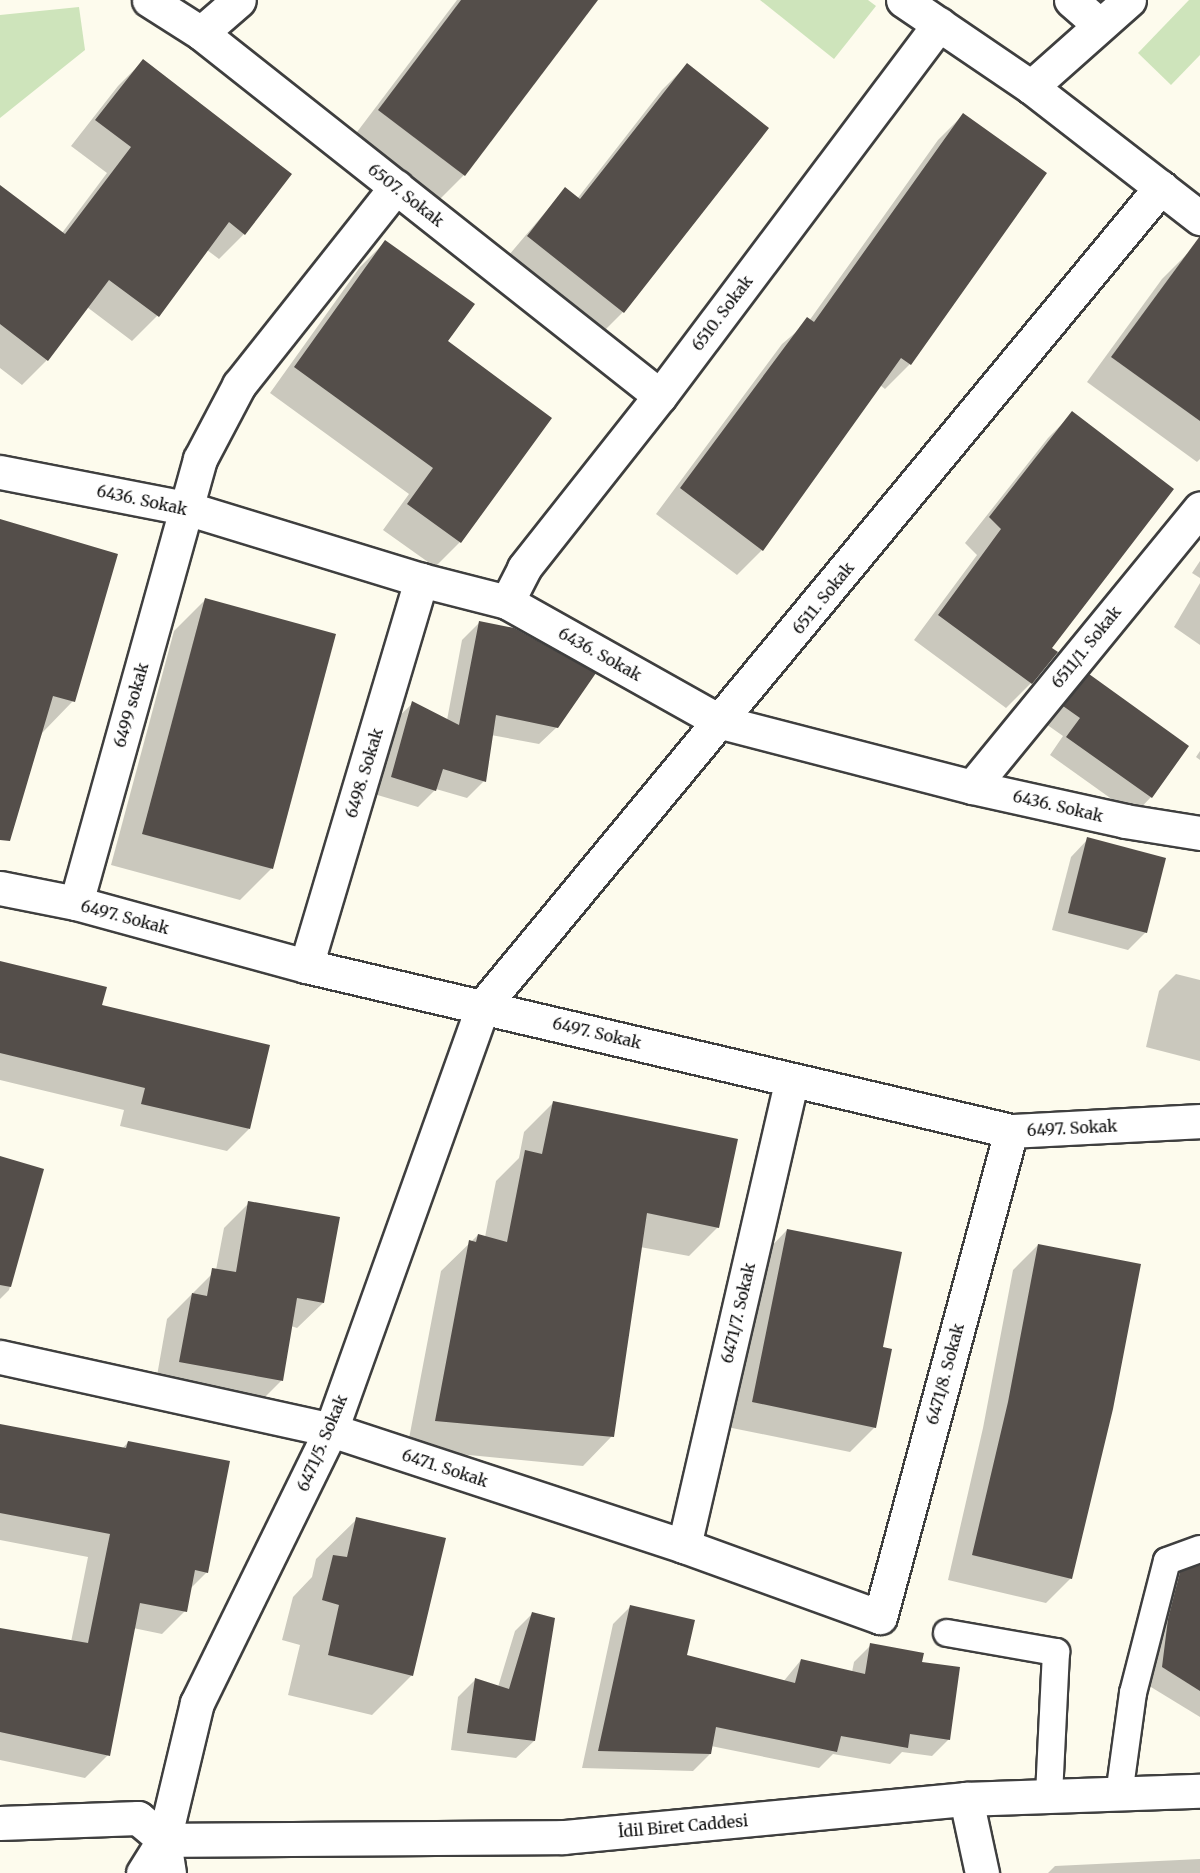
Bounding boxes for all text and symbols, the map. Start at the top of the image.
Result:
street label: 6507. Sokak [364,159,448,231]
street label: 6510. Sokak [687,272,757,354]
street label: 6436. Sokak [95,481,189,519]
street label: 6511. Sokak [788,558,858,638]
street label: 6511/1. Sokak [1047,602,1125,692]
street label: 6436. Sokak [555,623,645,685]
street label: 6499 sokak [110,660,152,750]
street label: 6498. Sokak [341,726,387,820]
street label: 6436. Sokak [1011,786,1105,826]
street label: 6497. Sokak [79,896,171,938]
street label: 6497. Sokak [551,1013,643,1053]
street label: 6497. Sokak [1026,1116,1118,1140]
street label: 6471/7. Sokak [717,1261,759,1365]
street label: 6471/8. Sokak [922,1321,968,1427]
street label: 6471/5. Sokak [293,1392,351,1494]
street label: 6471. Sokak [400,1445,490,1491]
street label: İdil Biret Caddesi [617,1811,749,1841]

